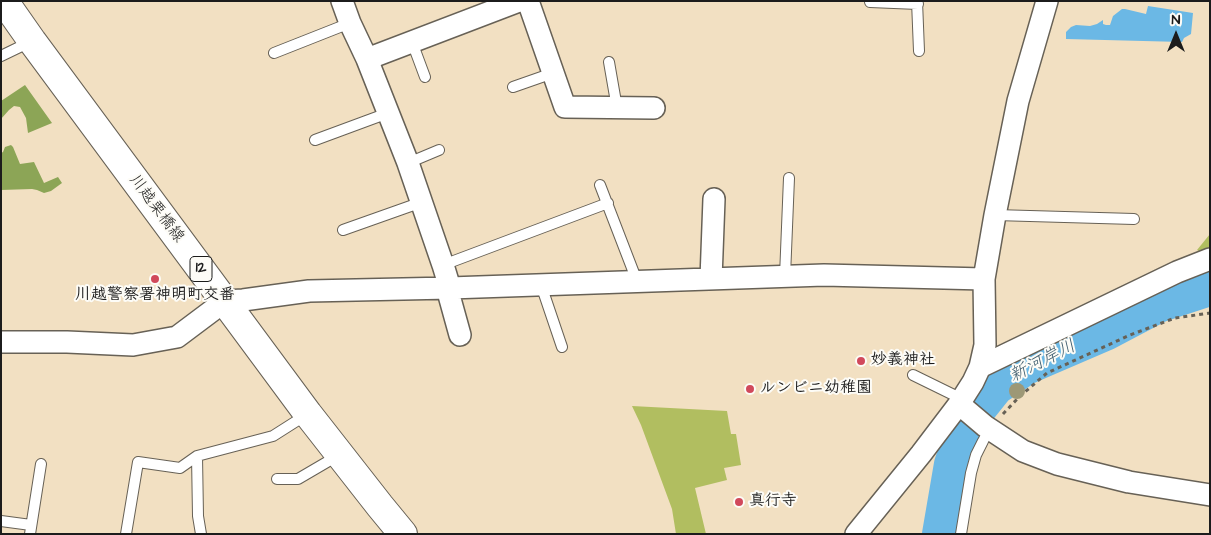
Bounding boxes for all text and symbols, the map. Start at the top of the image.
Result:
north arrow [1151,10,1201,60]
text: N [1172,10,1180,30]
street label: 川越栗橋線 [124,171,188,247]
road number: 12 [190,256,212,282]
marker: 川越警察署神明町交番 [149,273,161,285]
place label: 川越警察署神明町交番 [75,286,235,306]
water label: 新河岸川 [1006,336,1080,388]
place label: 妙義神社 [871,351,935,371]
marker: 妙義神社 [855,355,867,367]
place label: ルンビニ幼稚園 [760,379,872,399]
marker: ルンビニ幼稚園 [744,383,756,395]
place label: 真行寺 [749,492,797,512]
marker: 真行寺 [733,496,745,508]

